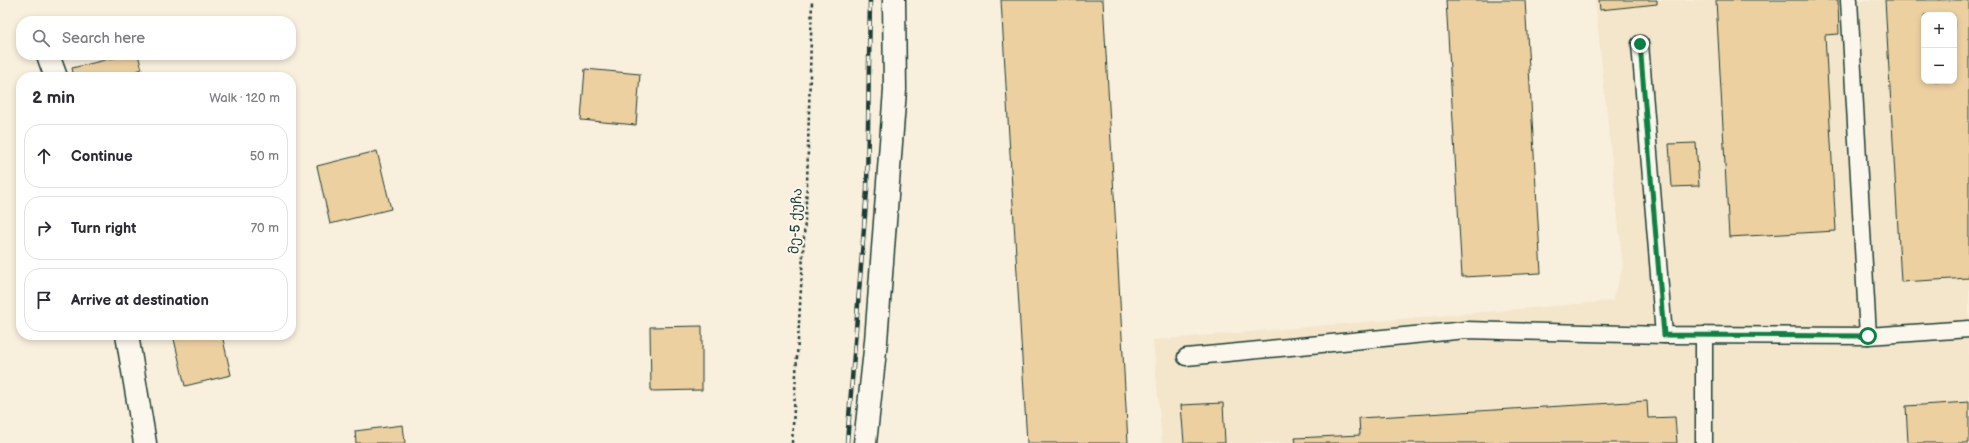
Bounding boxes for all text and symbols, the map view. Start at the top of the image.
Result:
map controls [1921,12,1957,84]
button: + [1921,12,1957,48]
search box [16,16,296,60]
icon: search [30,27,52,49]
text: Search here [62,29,145,48]
route end [1631,35,1649,53]
button: − [1921,48,1957,84]
text: 2 min [32,88,75,108]
text: Walk · 120 m [209,90,280,106]
icon: ahead [33,145,55,167]
text: Continue [71,147,133,166]
text: 50 m [250,148,279,164]
street label: მე-5 ქუჩა [785,188,806,254]
icon: right [33,217,55,239]
text: Turn right [71,219,136,238]
text: 70 m [251,220,279,236]
icon: arrive [33,289,55,311]
text: Arrive at destination [71,291,209,310]
route start [1859,327,1877,345]

